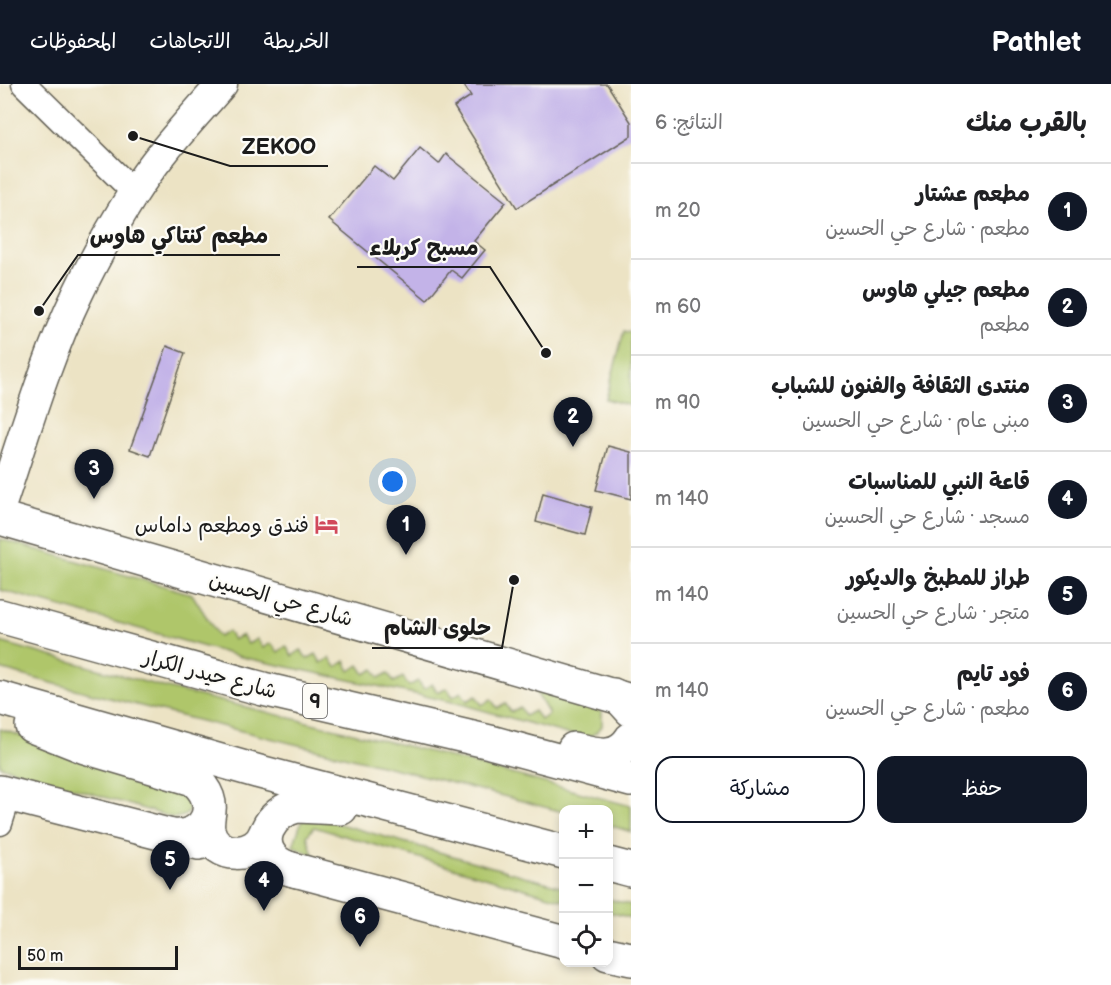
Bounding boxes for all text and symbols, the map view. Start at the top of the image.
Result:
text: Pathlet [992,26,1081,59]
text: المحفوظات [30,29,116,54]
text: الاتجاهات [149,29,231,54]
text: الخريطة [264,29,329,54]
text: بالقرب منك [966,108,1087,139]
text: النتائج: 6 [655,111,723,135]
callout: ZEKOO [230,126,328,166]
text: ZEKOO [242,134,316,161]
text: مطعم عشتار [916,181,1030,208]
text: 20 m [655,199,701,223]
text: 1 [1063,199,1072,223]
callout: مطعم كنتاكي هاوس [78,215,280,255]
text: مطعم · شارع حي الحسين [825,217,1030,241]
text: مطعم كنتاكي هاوس [90,223,268,255]
callout: مسبح كربلاء [357,227,490,267]
text: مسبح كربلاء [369,235,479,262]
text: مطعم جيلي هاوس [862,277,1030,304]
text: 60 m [655,295,701,319]
text: 2 [1062,295,1074,319]
text: مطعم [979,313,1030,337]
text: منتدى الثقافة والفنون للشباب [771,373,1030,400]
text: 90 m [655,391,700,415]
text: 3 [1062,391,1073,415]
pin: 2 [554,398,592,447]
text: مبنى عام · شارع حي الحسين [802,409,1030,433]
pin: 3 [74,450,113,499]
your location [378,467,407,496]
text: قاعة النبي للمناسبات [848,469,1030,496]
text: 140 m [655,487,709,511]
text: 4 [1062,487,1073,511]
text: مسجد · شارع حي الحسين [825,505,1030,529]
pin: 1 [386,506,426,555]
hotel icon: فندق ومطعم داماس [314,512,340,538]
place label: فندق ومطعم داماس [135,513,309,541]
text: طراز للمطبخ والديكور [847,565,1030,592]
street label: شارع حي الحسين [205,567,356,638]
text: 140 m [655,583,709,607]
text: 5 [1062,583,1073,607]
text: متجر · شارع حي الحسين [837,601,1030,625]
callout: حلوى الشام [372,608,502,648]
text: حلوى الشام [384,615,491,644]
street label: شارع حيدر الكرار [138,644,279,706]
text: فود تايم [957,661,1030,688]
text: 140 m [655,679,709,703]
text: 6 [1061,679,1074,703]
road number: 9 [303,684,327,718]
text: مطعم · شارع حي الحسين [825,697,1030,721]
button: مشاركة [655,756,865,823]
button: حفظ [877,756,1087,823]
map controls [559,805,613,967]
button: + [559,805,613,859]
pin: 5 [150,840,190,890]
button: − [559,859,613,913]
pin: 4 [244,862,284,911]
pin: 6 [340,898,380,947]
button: locate [559,913,613,967]
scale bar [18,943,178,970]
text: 50 m [27,947,63,966]

